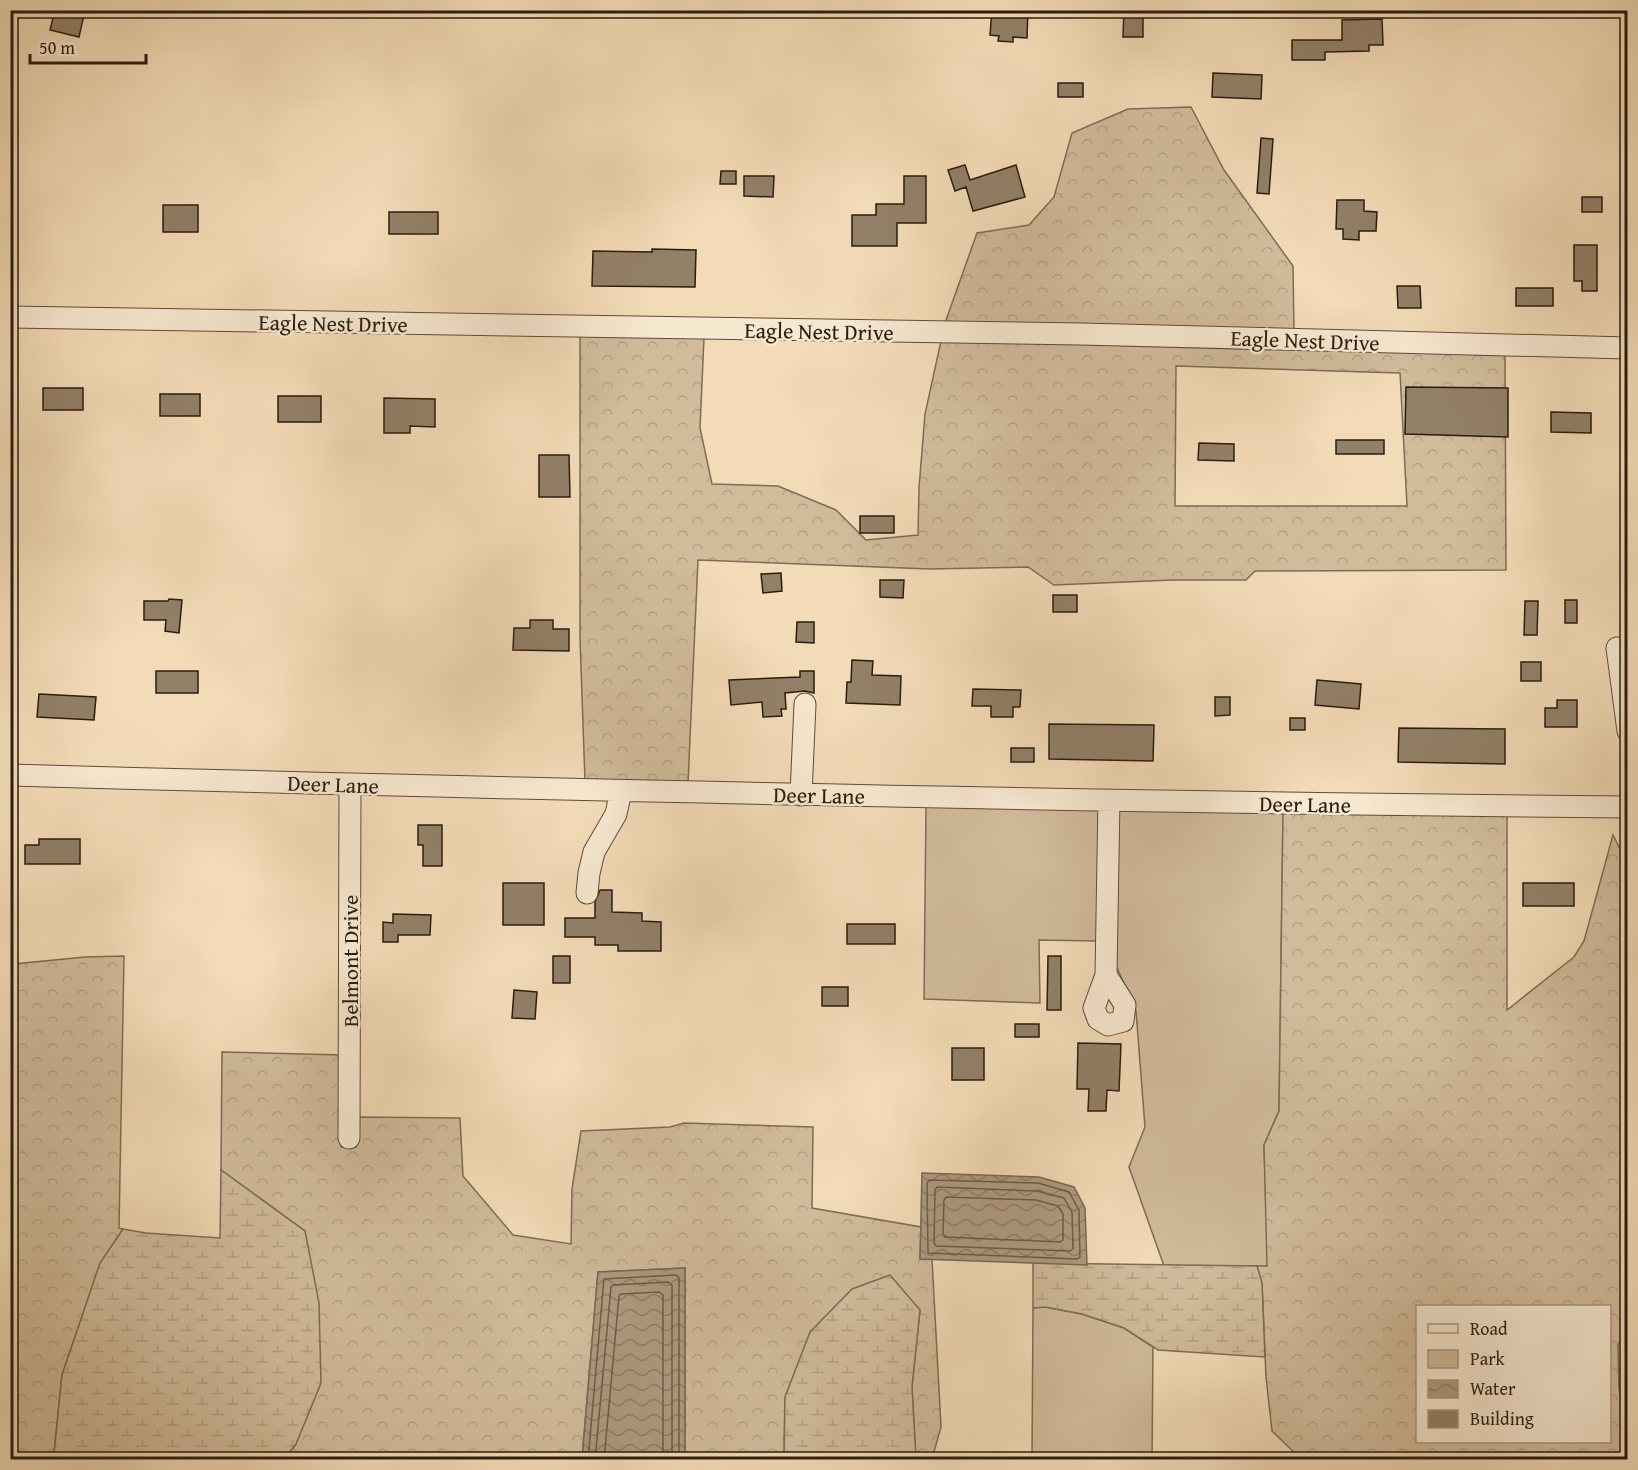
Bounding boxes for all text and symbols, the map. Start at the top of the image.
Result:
scale bar [30,27,146,65]
text: 50 m [39,34,75,61]
street label: Eagle Nest Drive [258,306,408,340]
street label: Eagle Nest Drive [744,314,894,348]
street label: Eagle Nest Drive [1230,321,1380,359]
street label: Deer Lane [287,766,379,802]
street label: Deer Lane [773,778,865,812]
street label: Deer Lane [1259,787,1351,821]
street label: Belmont Drive [334,895,366,1027]
legend [1416,1305,1611,1443]
text: Road [1470,1315,1508,1342]
text: Park [1470,1345,1506,1372]
text: Water [1470,1375,1516,1402]
text: Building [1470,1405,1534,1432]

